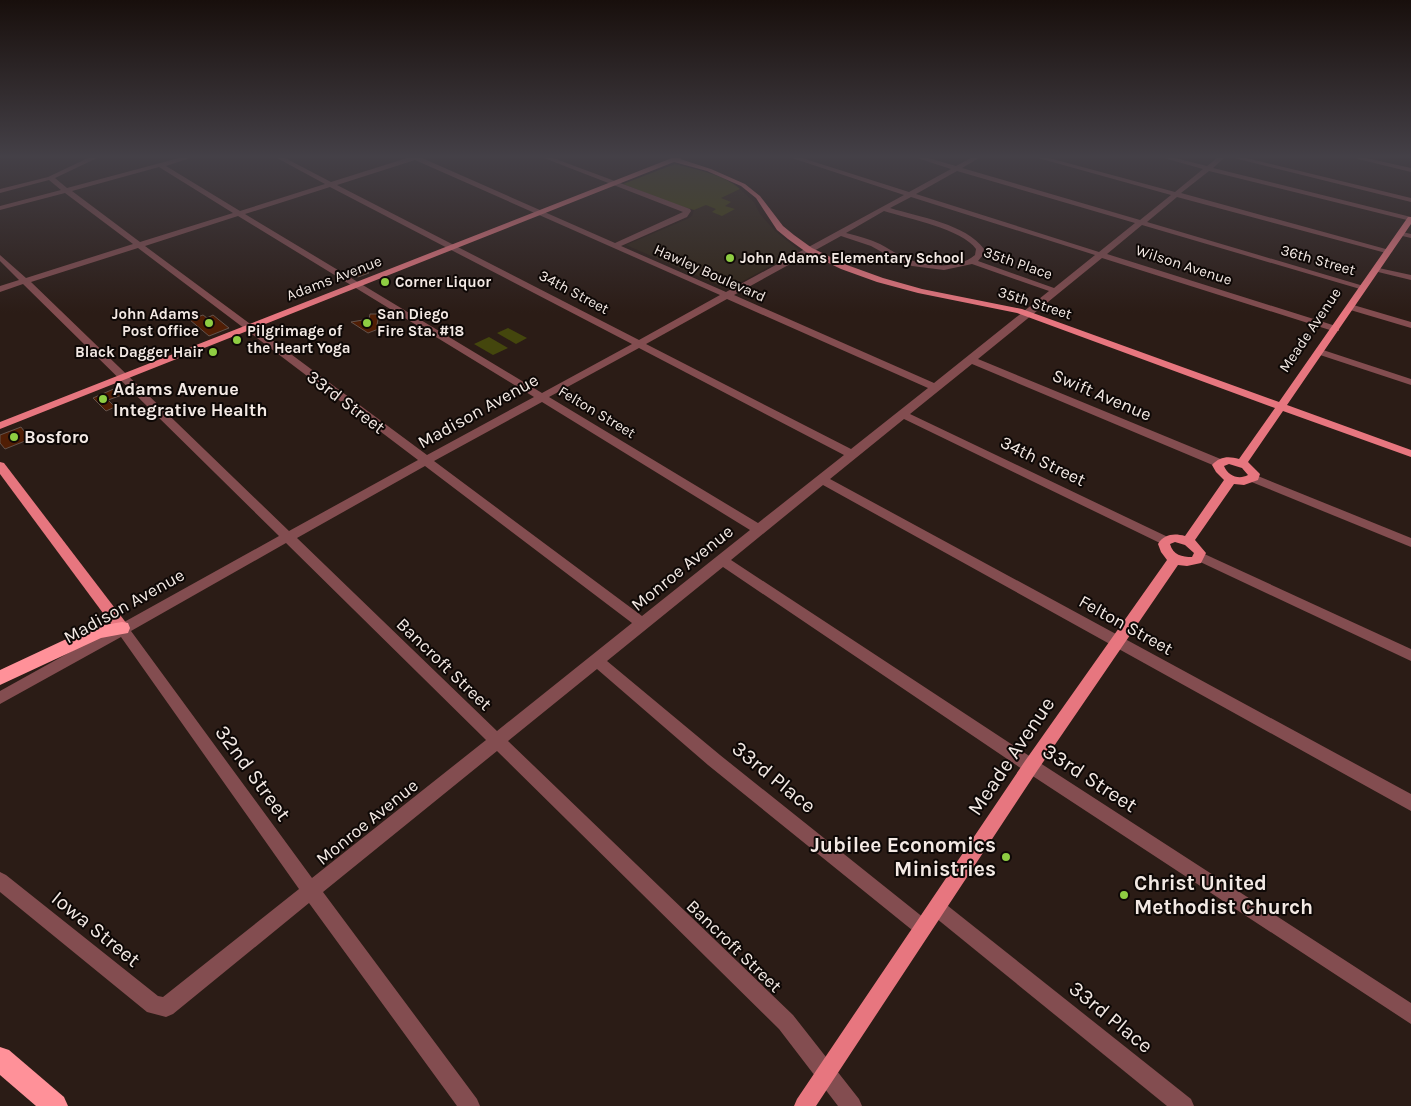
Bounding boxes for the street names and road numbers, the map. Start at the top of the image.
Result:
street label: Hawley Boulevard [651,240,769,306]
street label: Wilson Avenue [1134,241,1234,289]
street label: 36th Street [1279,241,1358,279]
street label: 35th Place [981,243,1055,283]
street label: Adams Avenue [284,252,384,304]
street label: 34th Street [536,266,612,318]
street label: 35th Street [996,283,1075,324]
street label: Meade Avenue [1275,284,1345,376]
street label: Swift Avenue [1049,364,1155,426]
street label: 33rd Street [303,365,390,439]
street label: Madison Avenue [414,369,542,453]
street label: Felton Street [555,382,639,442]
street label: 34th Street [997,431,1089,491]
street label: Monroe Avenue [626,520,738,616]
street label: Madison Avenue [60,564,188,648]
street label: Felton Street [1075,590,1177,660]
street label: Bancroft Street [392,613,496,715]
street label: Meade Avenue [963,692,1059,820]
street label: 32nd Street [210,721,296,826]
street label: 33rd Place [727,736,821,818]
street label: 33rd Street [1038,739,1142,817]
street label: Monroe Avenue [311,774,423,870]
street label: Iowa Street [47,886,145,972]
street label: Bancroft Street [682,895,786,997]
street label: 33rd Place [1064,976,1158,1058]

